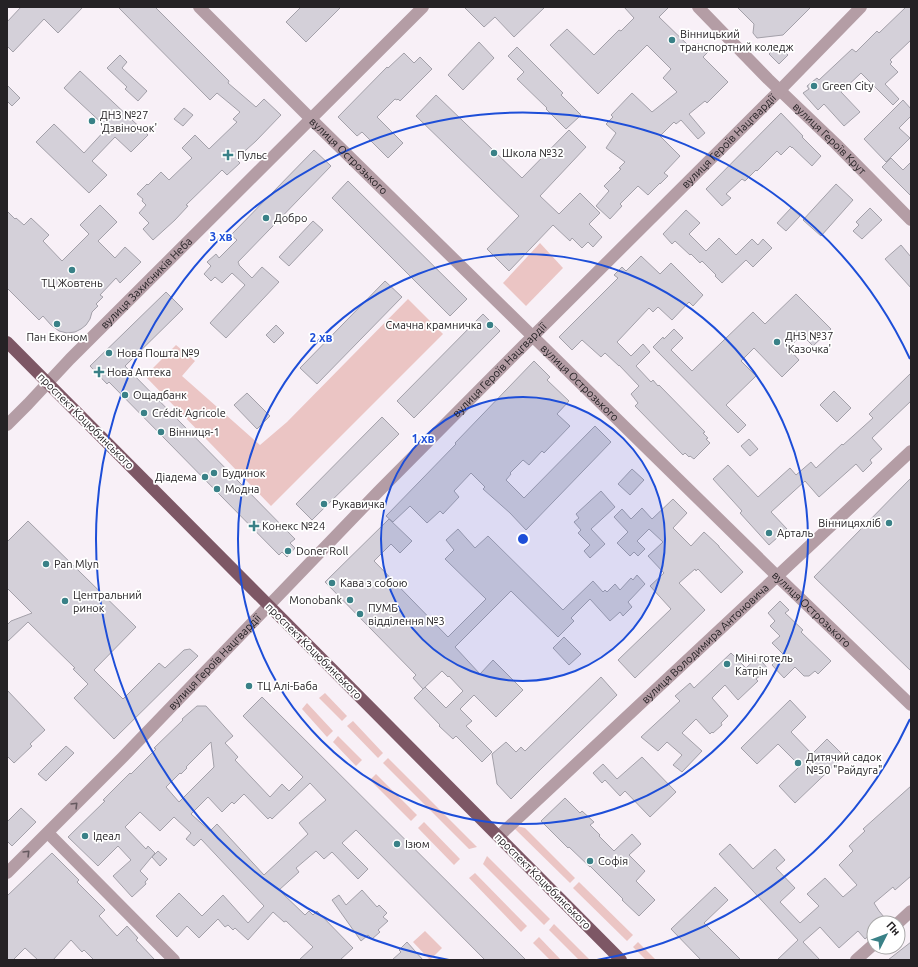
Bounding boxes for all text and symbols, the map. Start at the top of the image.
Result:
place label: Вінницький транспортний коледж [680,28,794,53]
marker: Вінницький транспортний коледж [667,35,677,45]
place label: Green City [822,80,874,92]
marker: Green City [809,81,819,91]
street label: вулиця Героїв Нацгвардії [679,91,778,190]
street label: вулиця Героїв Крут [791,100,869,177]
place label: ДНЗ №27 'Дзвіночок' [100,109,157,134]
street label: вулиця Острозького [307,115,390,197]
marker: ДНЗ №27 'Дзвіночок' [87,116,97,126]
place label: Школа №32 [502,147,564,159]
marker: Школа №32 [489,148,499,158]
marker: Пульс [222,149,234,161]
place label: Пульс [237,149,267,161]
place label: Добро [274,212,307,224]
marker: Добро [261,213,271,223]
text: 3 хв [209,230,233,243]
street label: вулиця Захисників Неба [98,235,194,331]
marker: ТЦ Жовтень [67,265,77,275]
place label: ТЦ Жовтень [41,277,103,289]
marker: Пан Економ [52,319,62,329]
place label: Смачна крамничка [385,319,482,331]
street label: вулиця Героїв Нацгвардії [450,320,549,419]
marker: Смачна крамничка [485,320,495,330]
place label: ДНЗ №37 'Казочка' [785,330,834,355]
place label: Пан Економ [26,331,88,343]
text: 2 хв [309,331,333,344]
marker: ДНЗ №37 'Казочка' [772,337,782,347]
street label: вулиця Острозького [538,342,621,423]
place label: Нова Пошта №9 [117,347,200,359]
marker: Нова Пошта №9 [104,348,114,358]
place label: Нова Аптека [107,366,171,378]
marker: Нова Аптека [94,367,104,377]
street label: проспект Коцюбинського [36,371,136,471]
place label: Ощадбанк [133,389,187,401]
marker: Ощадбанк [120,390,130,400]
place label: Crédit Agricole [152,407,226,419]
marker: Crédit Agricole [139,408,149,418]
place label: Вінниця-1 [169,426,220,438]
marker: Вінниця-1 [156,427,166,437]
text: 1 хв [411,432,435,445]
place label: Будинок [222,467,266,479]
marker: Будинок [209,468,219,478]
place label: Діадема [155,471,197,483]
marker: Діадема [200,472,210,482]
place label: Модна [225,483,260,495]
marker: Модна [212,484,222,494]
place label: Рукавичка [332,498,385,510]
marker: Рукавичка [319,499,329,509]
place label: Вінницяхліб [818,517,881,529]
marker: Вінницяхліб [884,518,894,528]
place label: Конекс №24 [262,520,325,532]
marker: Конекс №24 [249,521,259,531]
place label: Арталь [777,527,814,539]
marker: Арталь [764,528,774,538]
centre of rings [516,532,530,546]
place label: Doner Roll [296,545,348,557]
marker: Doner Roll [283,546,293,556]
place label: Pan Mlyn [54,558,99,570]
marker: Pan Mlyn [41,559,51,569]
street label: вулиця Острозького [770,569,853,650]
place label: Кава з собою [340,577,408,589]
marker: Кава з собою [327,578,337,588]
street label: вулиця Володимира Антоновича [639,581,771,706]
place label: Центральний ринок [73,589,142,614]
place label: Monobank [289,594,342,606]
marker: Monobank [345,595,355,605]
marker: Центральний ринок [60,596,70,606]
street label: проспект Коцюбинського [264,601,364,701]
place label: ПУМБ відділення №3 [368,602,445,627]
marker: ПУМБ відділення №3 [355,609,365,619]
street label: вулиця Героїв Нацгвардії [166,611,263,712]
place label: Міні готель Катрін [735,652,793,677]
marker: Міні готель Катрін [722,659,732,669]
place label: ТЦ Алі-Баба [257,680,318,692]
marker: ТЦ Алі-Баба [244,681,254,691]
place label: Дитячий садок №50 "Райдуга" [806,751,882,776]
marker: Дитячий садок №50 "Райдуга" [793,758,803,768]
one-way arrow [70,802,78,810]
place label: Ідеал [93,830,120,842]
marker: Ідеал [80,831,90,841]
street label: проспект Коцюбинського [493,831,593,931]
place label: Ізюм [405,838,430,850]
marker: Ізюм [392,839,402,849]
one-way arrow [22,850,30,858]
place label: Софія [598,855,628,867]
marker: Софія [585,856,595,866]
north arrow [866,915,906,955]
text: Пн [884,919,903,938]

